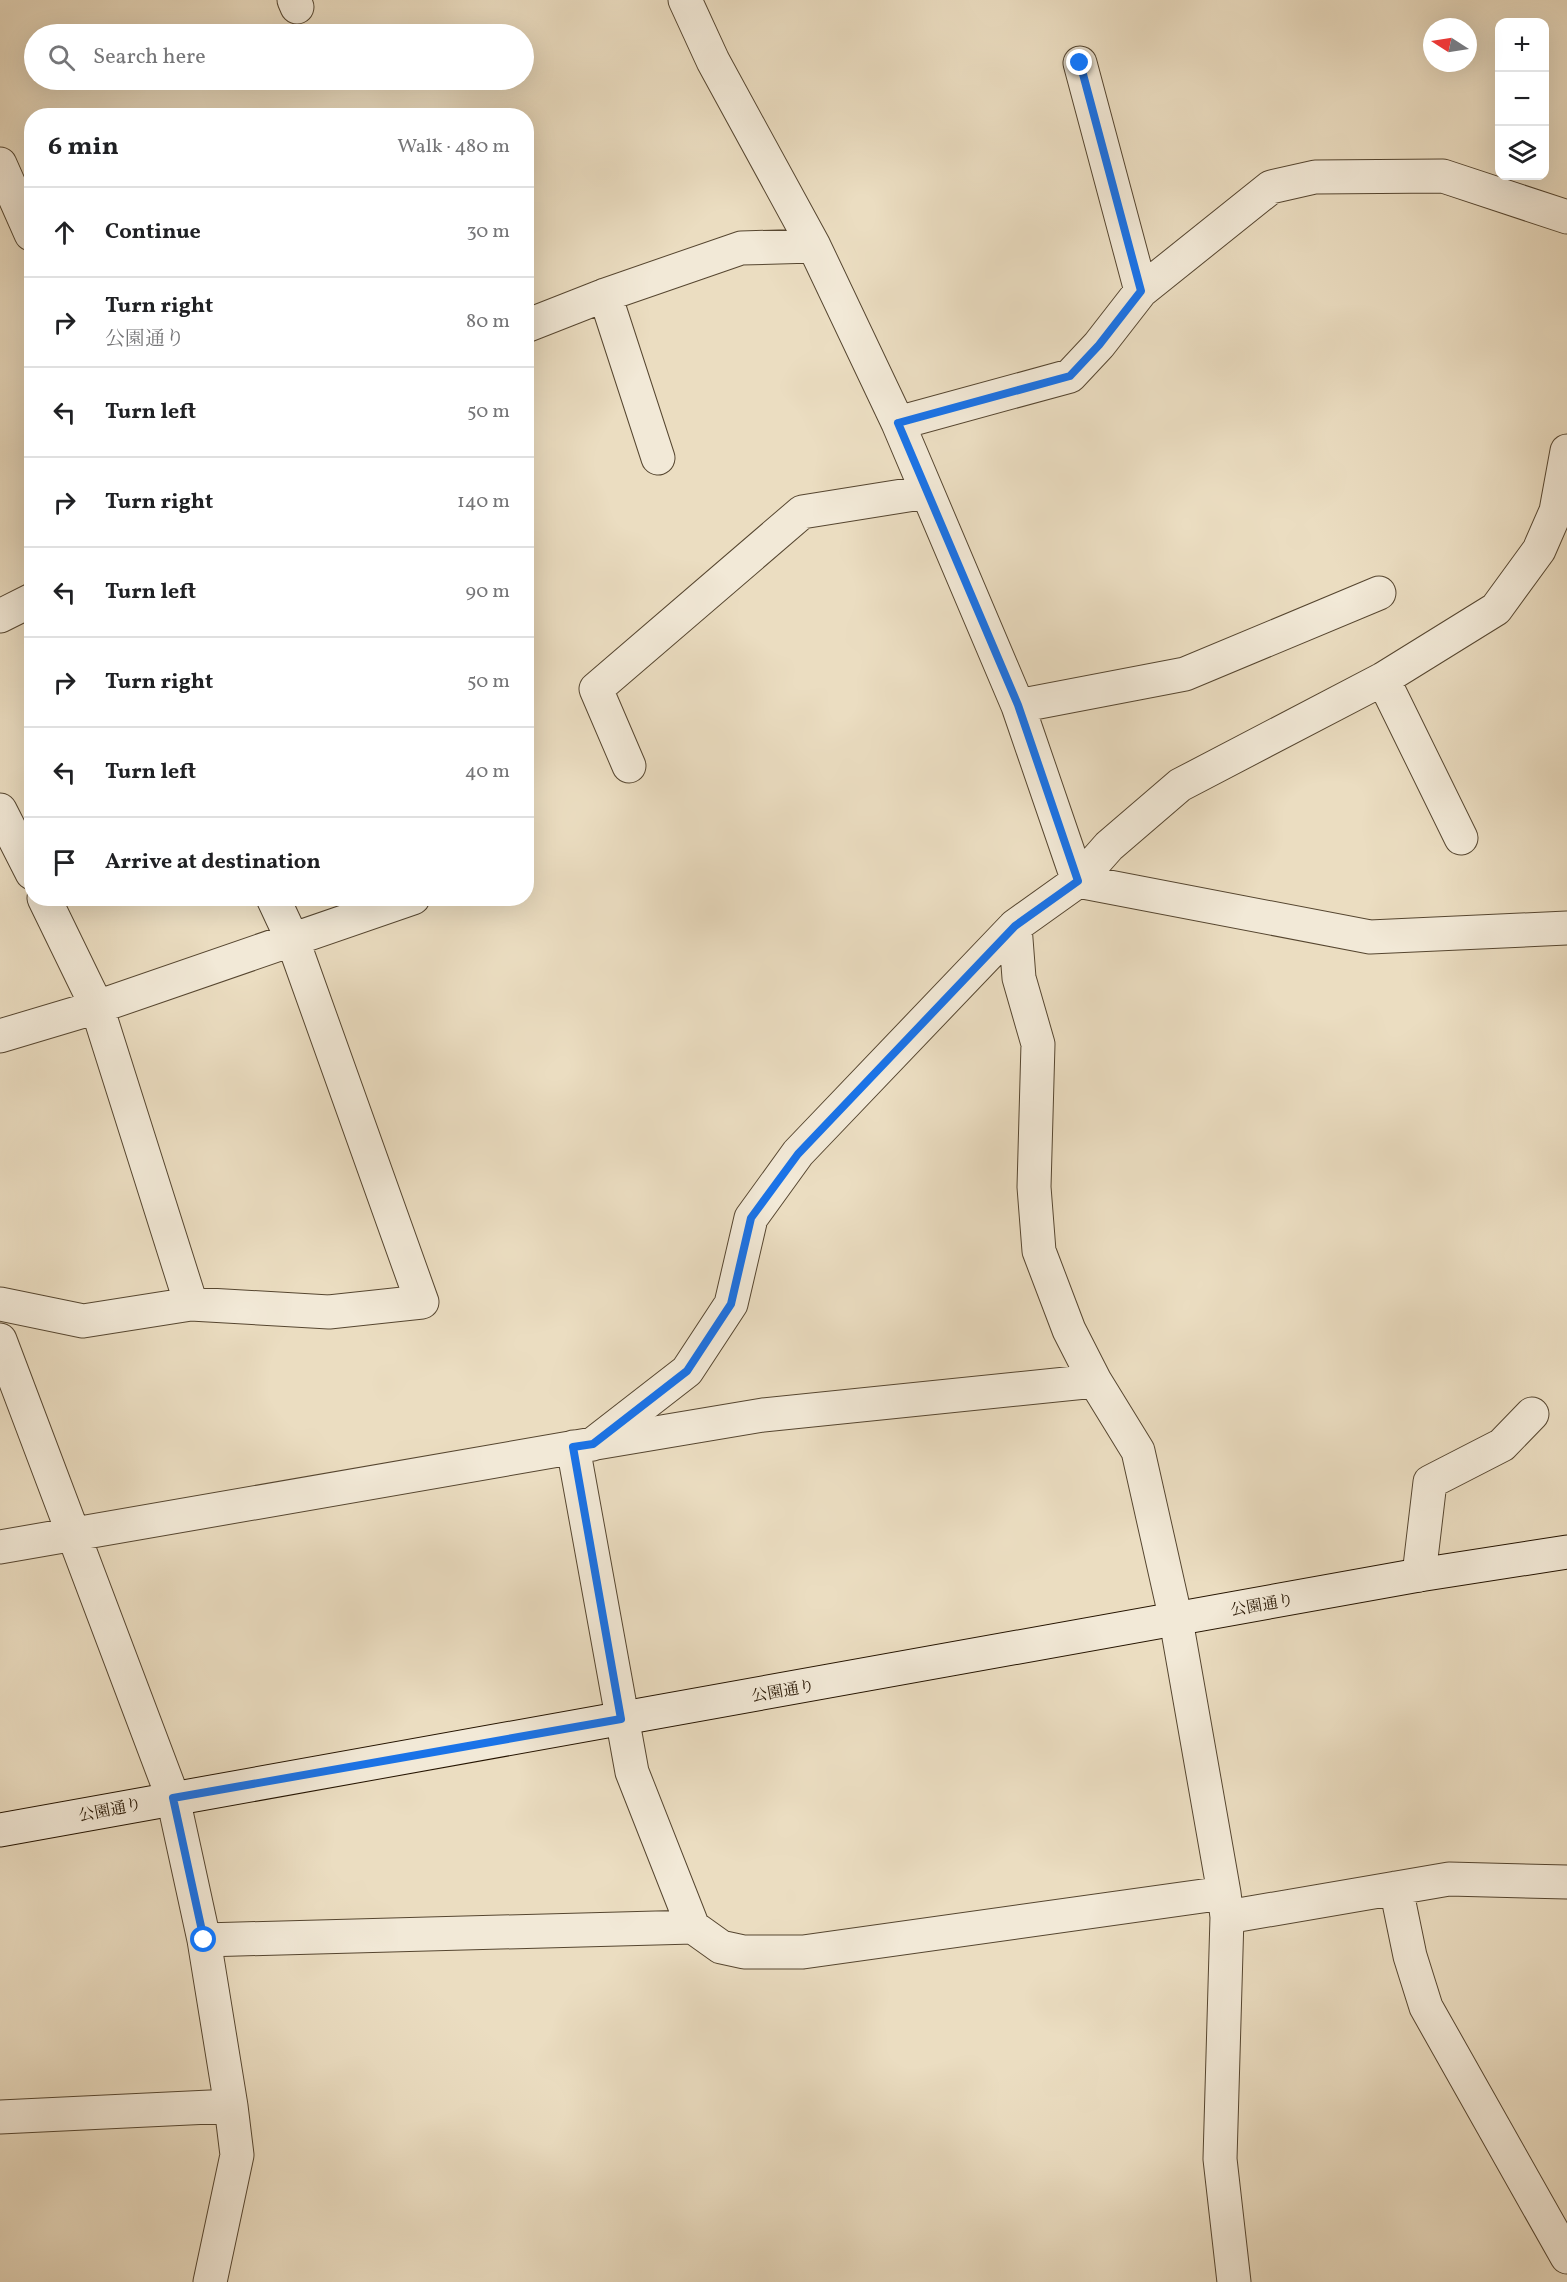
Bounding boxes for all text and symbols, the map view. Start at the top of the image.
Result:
north arrow [1423,18,1477,72]
map controls [1495,18,1549,180]
button: + [1495,18,1549,72]
search box [24,24,534,90]
icon: search [45,41,78,74]
text: Search here [93,42,206,73]
route end [1066,49,1092,75]
button: − [1495,72,1549,126]
button: layers [1495,126,1549,180]
text: 6 min [48,129,119,165]
text: Walk · 480 m [397,133,510,161]
icon: ahead [48,216,81,249]
text: Continue [105,217,201,248]
text: 30 m [466,218,510,246]
text: Turn right [105,291,213,322]
icon: right [48,306,81,339]
text: 80 m [466,308,510,336]
text: 公園通り [105,326,185,354]
icon: left [48,396,81,429]
text: Turn left [105,397,196,428]
text: 50 m [467,398,510,426]
icon: right [48,486,81,519]
text: Turn right [105,487,213,518]
text: 140 m [457,488,510,516]
icon: left [48,576,81,609]
text: Turn left [105,577,196,608]
text: 90 m [466,578,510,606]
icon: right [48,666,81,699]
text: Turn right [105,667,213,698]
text: 50 m [467,668,510,696]
icon: left [48,756,81,789]
text: Turn left [105,757,196,788]
text: 40 m [465,758,510,786]
icon: arrive [48,846,81,879]
text: Arrive at destination [105,847,321,878]
street label: 公園通り [1229,1590,1296,1622]
street label: 公園通り [750,1676,817,1708]
street label: 公園通り [77,1794,144,1828]
route start [190,1926,216,1952]

